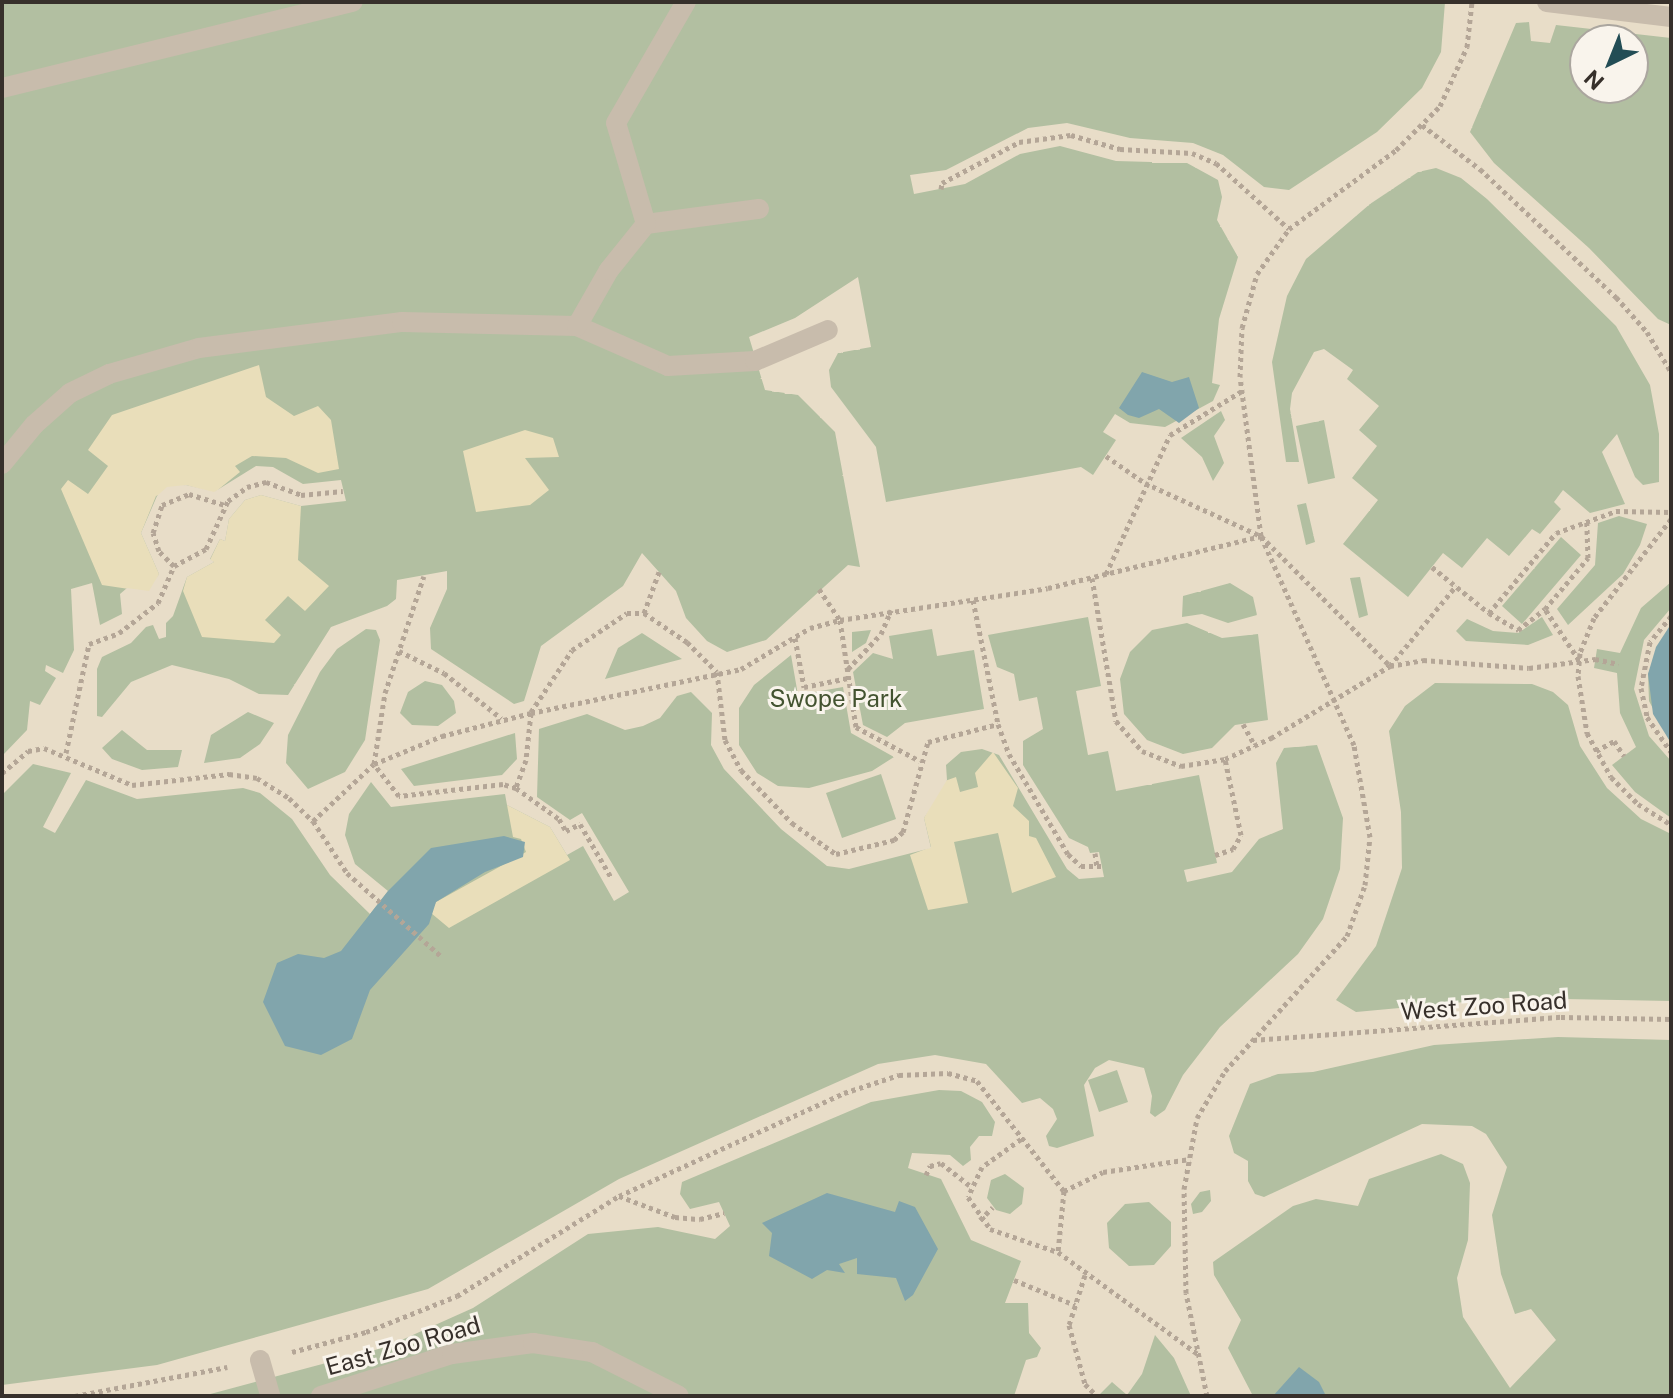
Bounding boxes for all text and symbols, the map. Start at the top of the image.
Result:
north arrow [1569,24,1649,104]
text: N [1579,65,1609,95]
park label: Swope Park [769,685,903,713]
street label: West Zoo Road [1400,986,1568,1026]
street label: East Zoo Road [322,1310,484,1382]

